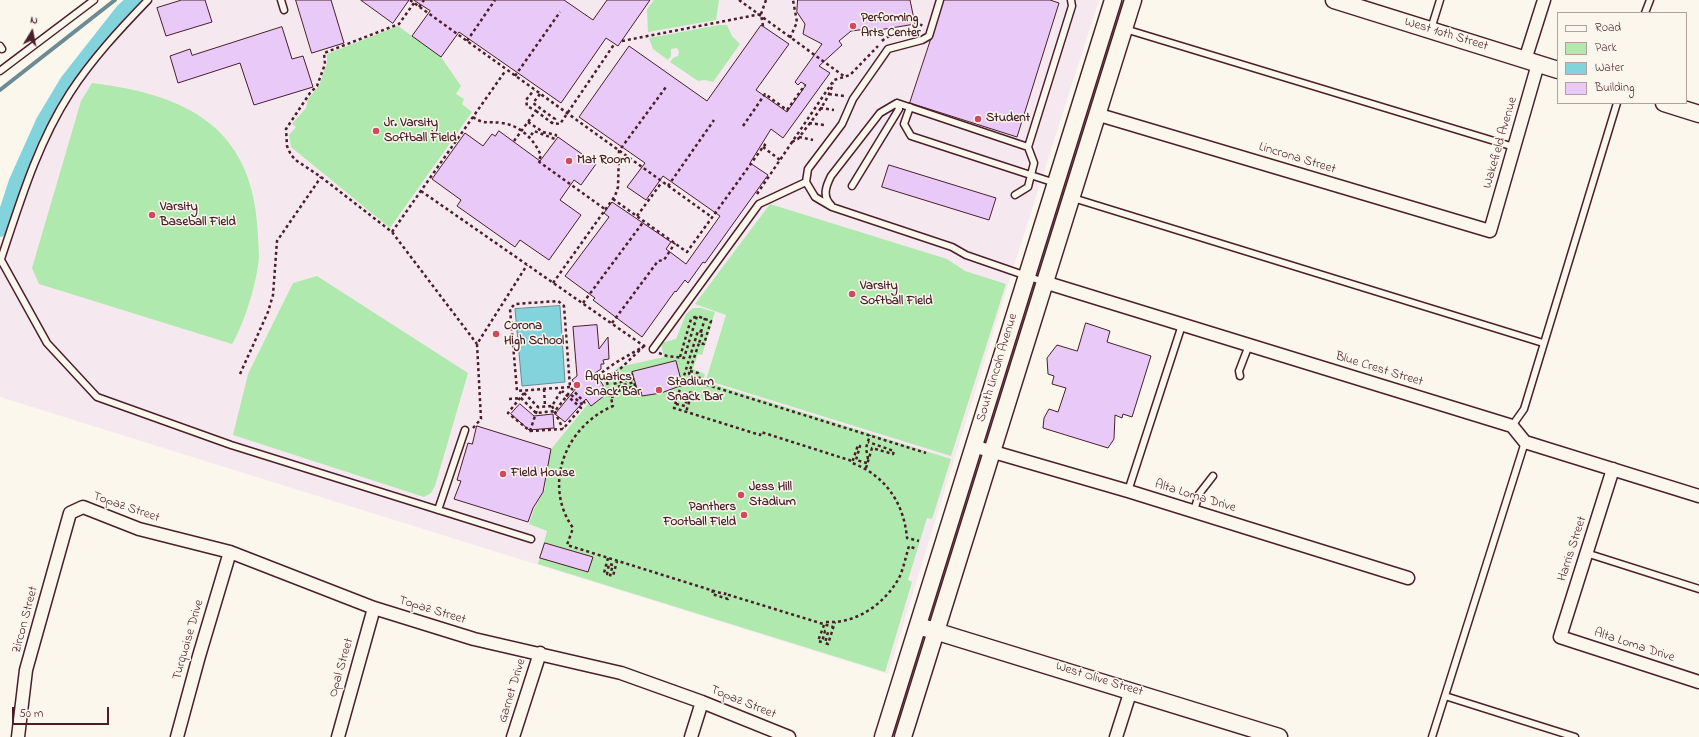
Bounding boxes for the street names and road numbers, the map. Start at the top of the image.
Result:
street label: West 10th Street [1402,15,1490,55]
street label: Wakefield Avenue [1480,95,1522,191]
street label: Lincrona Street [1257,140,1337,178]
street label: South Lincoln Avenue [974,312,1022,424]
street label: Blue Crest Street [1333,349,1425,391]
street label: Alta Loma Drive [1153,477,1237,517]
street label: Topaz Street [91,489,161,527]
street label: Harris Street [1555,514,1591,584]
street label: Zircon Street [10,585,42,655]
street label: Topaz Street [397,593,467,629]
street label: Turquoise Drive [170,598,208,682]
street label: Alta Loma Drive [1592,626,1676,666]
street label: Opal Street [326,637,358,699]
street label: Garnet Drive [496,657,530,725]
street label: West Olive Street [1053,659,1145,701]
street label: Topaz Street [708,683,778,723]

